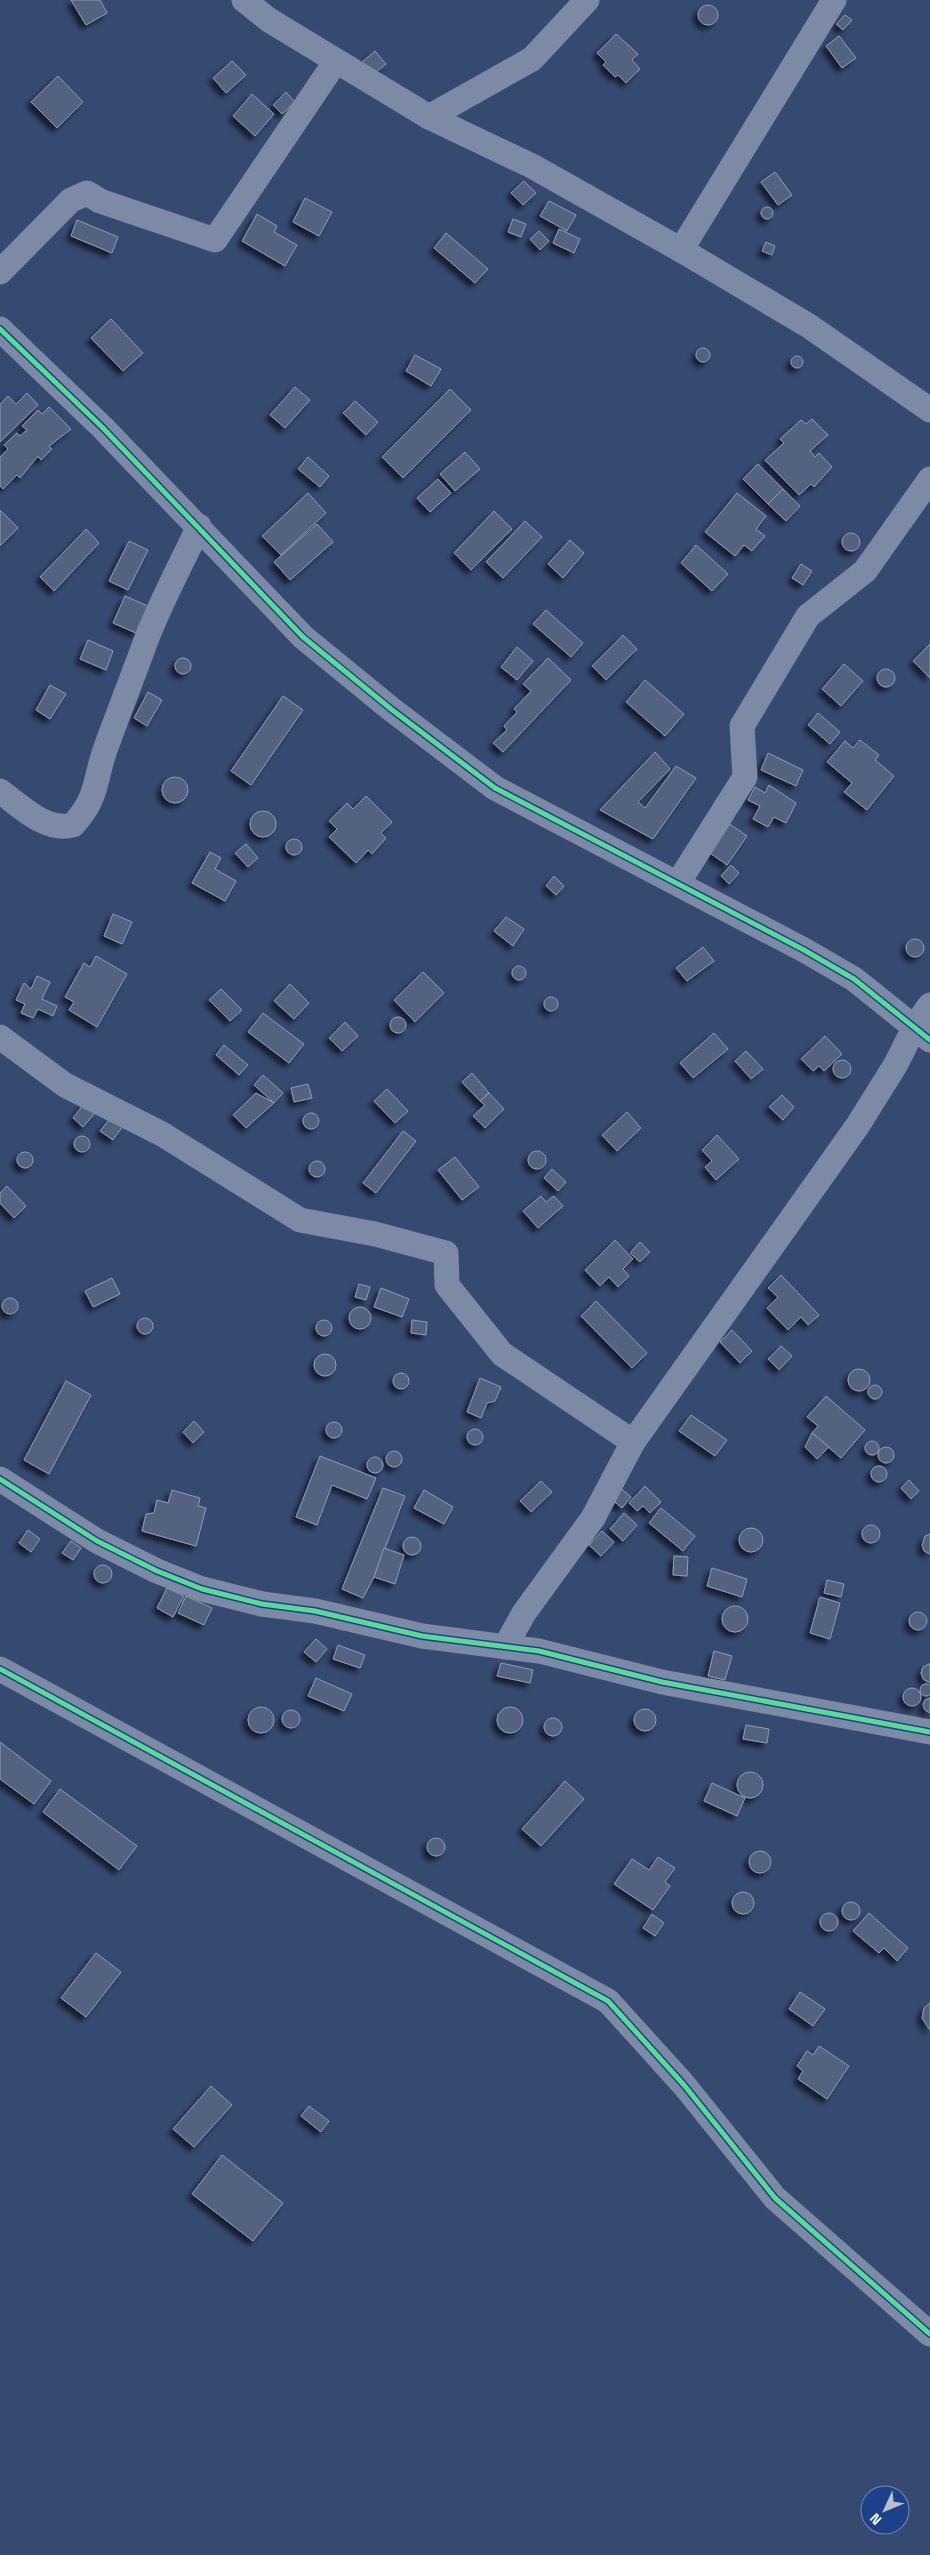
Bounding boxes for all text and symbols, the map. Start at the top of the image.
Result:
north arrow [860,2485,910,2535]
text: N [866,2509,885,2529]

